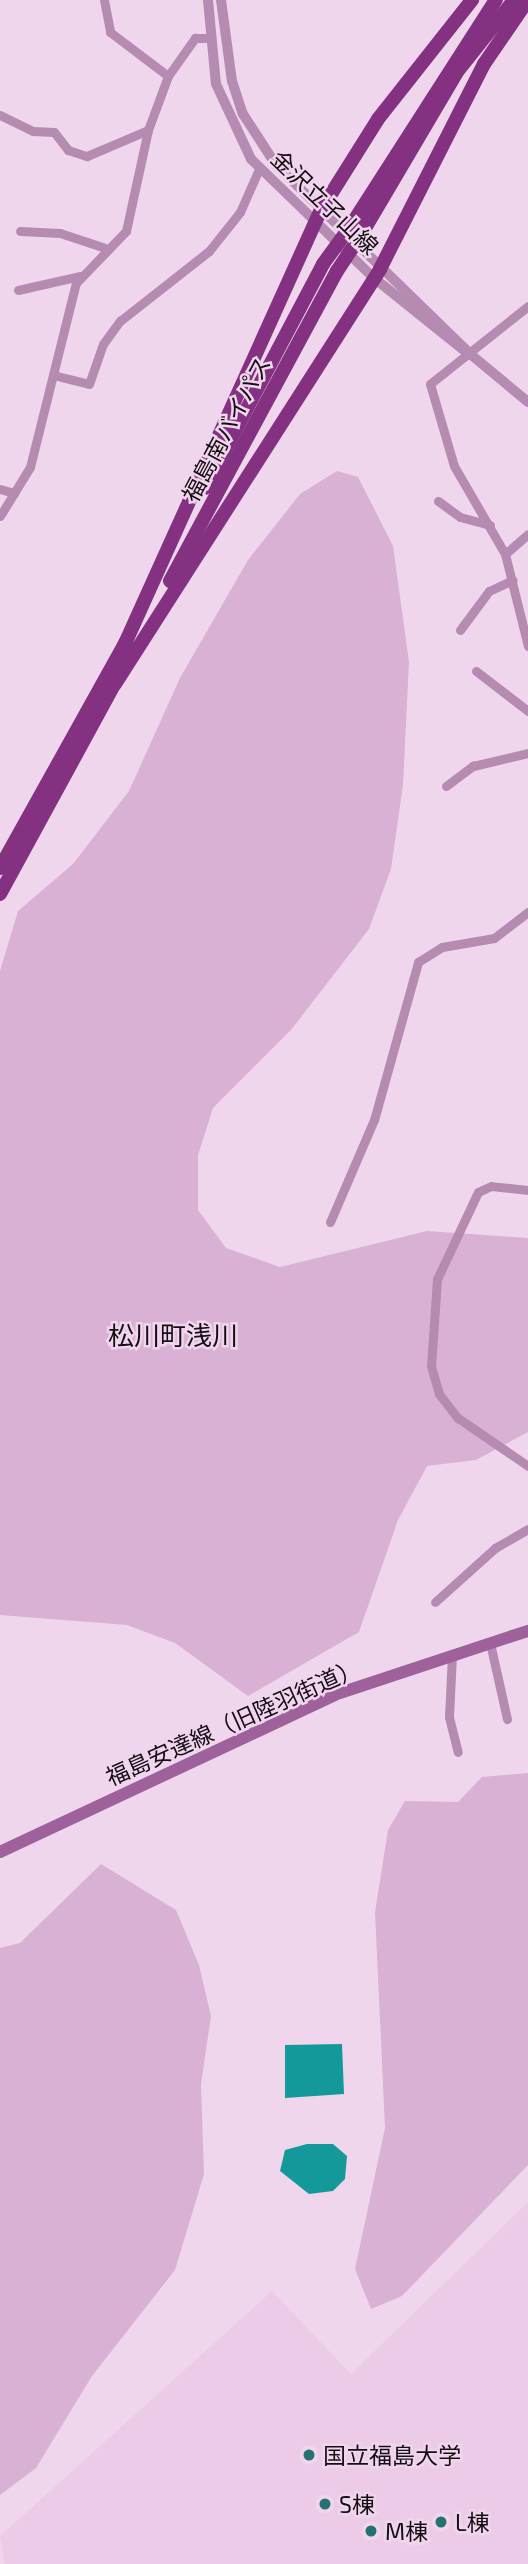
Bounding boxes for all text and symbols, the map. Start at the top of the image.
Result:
street label: 金沢立子山線 [266,144,384,260]
street label: 福島南バイパス [176,351,276,507]
district label: 松川町浅川 [108,1319,238,1351]
street label: 福島安達線（旧陸羽街道） [101,1653,365,1791]
place label: 国立福島大学 [323,2441,461,2469]
marker: 国立福島大学 [301,2447,317,2463]
place label: S棟 [339,2490,375,2518]
marker: S棟 [317,2496,333,2512]
place label: L棟 [455,2508,490,2536]
marker: L棟 [433,2514,449,2530]
place label: M棟 [385,2517,428,2545]
marker: M棟 [363,2523,379,2539]

